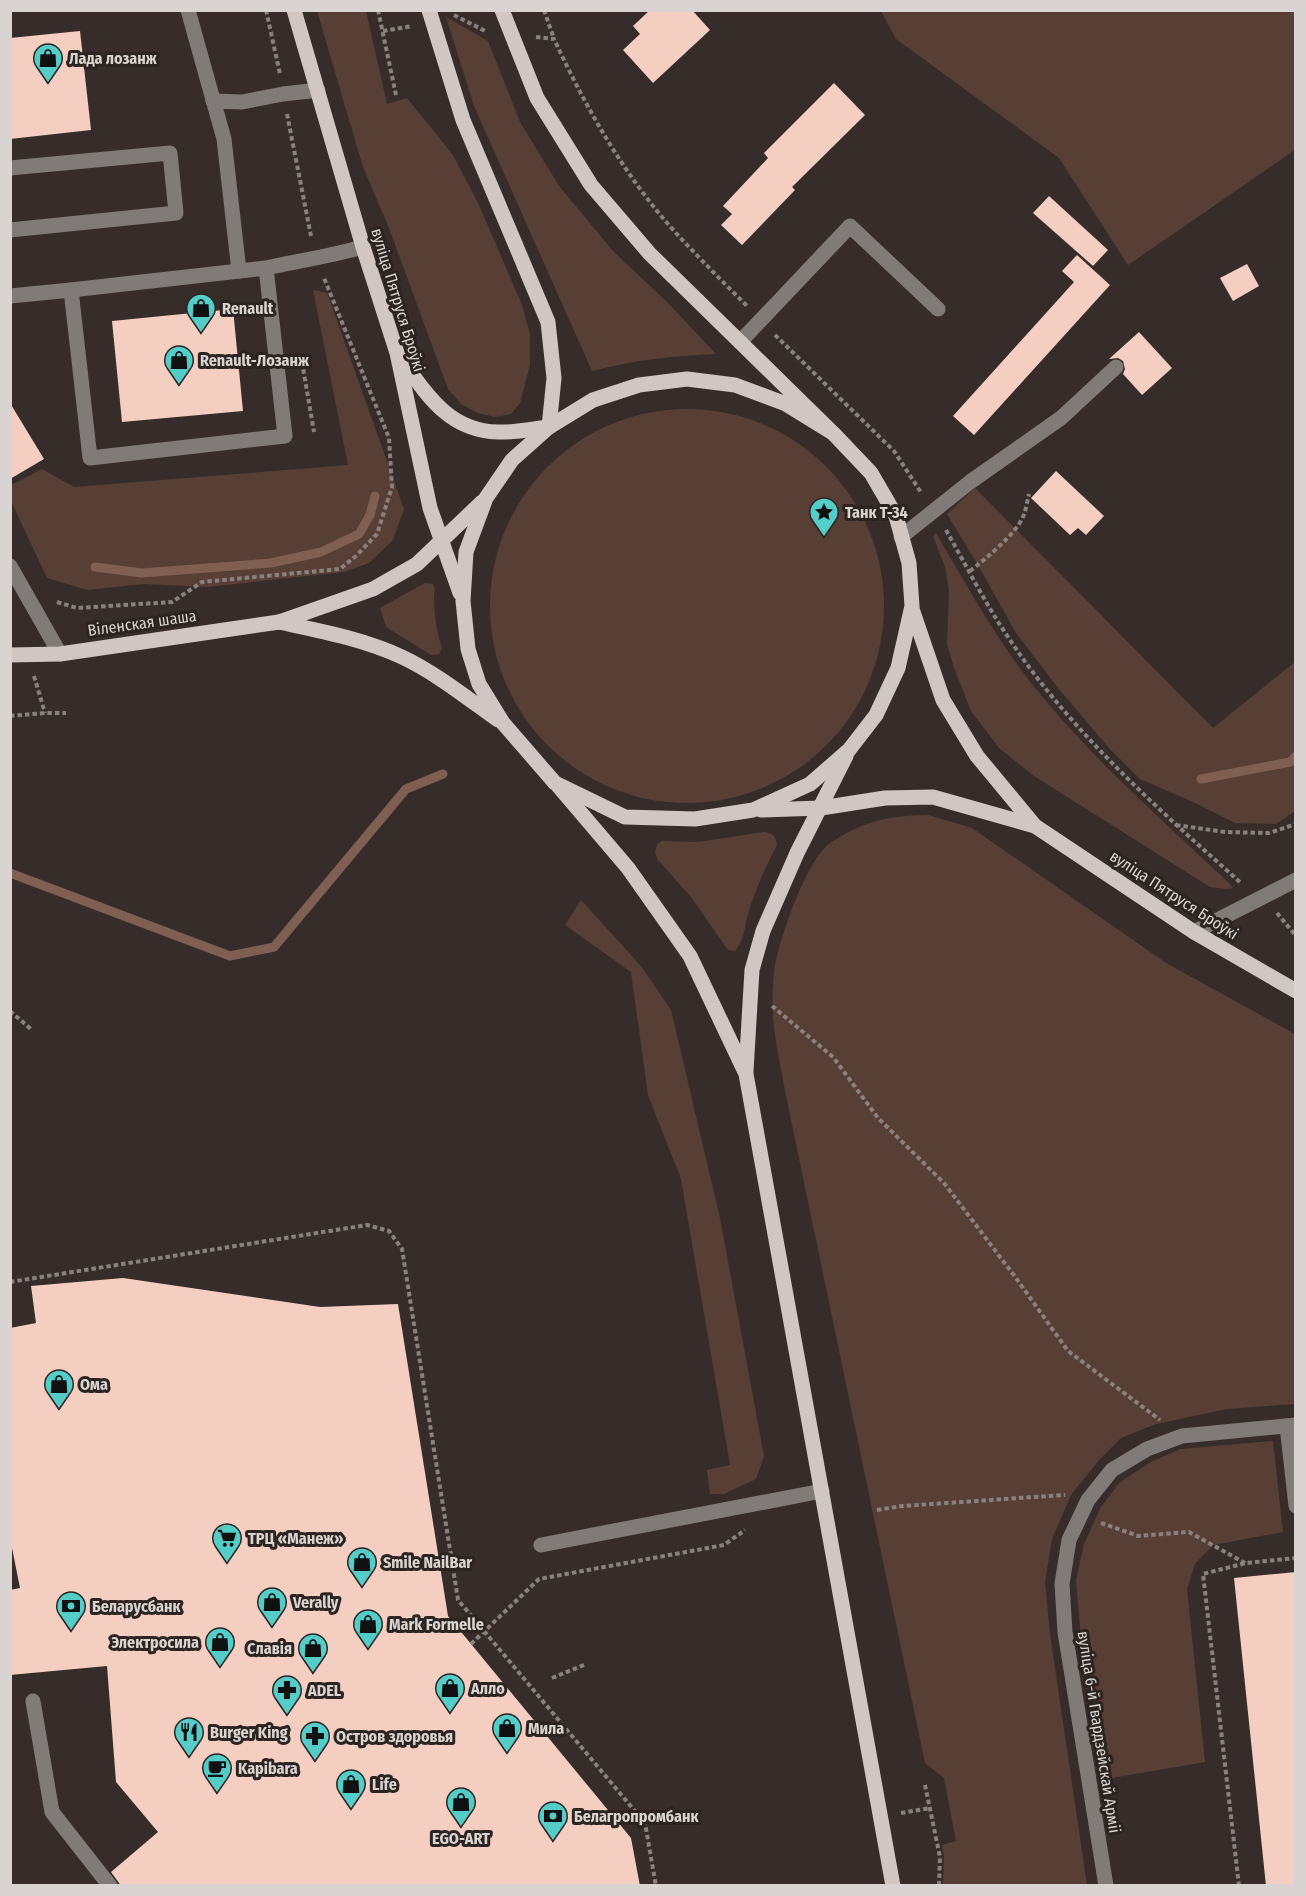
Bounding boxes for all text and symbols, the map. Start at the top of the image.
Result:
shop icon: Лада лозанж [32,42,64,84]
place label: Лада лозанж [69,49,157,68]
street label: вуліца Пятруся Броўкі [367,226,429,374]
shop icon: Renault [185,292,217,334]
place label: Renault [222,299,274,318]
shop icon: Renault-Лозанж [163,344,195,386]
place label: Renault-Лозанж [200,351,309,370]
place icon: Танк Т-34 [808,496,840,538]
place label: Танк Т-34 [845,503,908,522]
street label: Віленская шаша [86,606,198,640]
street label: вуліца Пятруся Броўкі [1106,846,1242,944]
shop icon: Ома [43,1368,75,1410]
place label: Ома [80,1375,108,1394]
supermarket icon: ТРЦ «Манеж» [211,1522,243,1564]
place label: ТРЦ «Манеж» [248,1529,343,1548]
shop icon: Smile NailBar [346,1546,378,1588]
place label: Smile NailBar [383,1553,472,1572]
shop icon: Verally [256,1586,288,1628]
bank icon: Беларусбанк [55,1590,87,1632]
place label: Verally [292,1593,339,1612]
place label: Беларусбанк [92,1597,181,1616]
shop icon: Mark Formelle [352,1608,384,1650]
place label: Mark Formelle [389,1615,484,1634]
shop icon: Электросила [204,1626,236,1668]
street label: вуліца 6-й Гвардзейскай Арміі [1074,1630,1124,1834]
shop icon: Славія [297,1632,329,1674]
place label: Электросила [111,1633,199,1652]
place label: Славія [247,1639,292,1658]
shop icon: Алло [434,1672,466,1714]
pharmacy icon: ADEL [271,1674,303,1716]
place label: Алло [470,1679,505,1698]
place label: ADEL [307,1681,342,1700]
shop icon: Мила [491,1712,523,1754]
restaurant icon: Burger King [173,1716,205,1758]
place label: Мила [528,1719,564,1738]
pharmacy icon: Остров здоровья [299,1720,331,1762]
place label: Burger King [210,1723,288,1742]
place label: Остров здоровья [336,1727,453,1746]
cafe icon: Kapibara [201,1752,233,1794]
place label: Kapibara [238,1759,298,1778]
shop icon: Life [335,1768,367,1810]
place label: Life [372,1775,397,1794]
shop icon: EGO-ART [445,1786,477,1828]
bank icon: Белагропромбанк [537,1800,569,1842]
place label: Белагропромбанк [574,1807,700,1826]
place label: EGO-ART [432,1829,490,1848]

